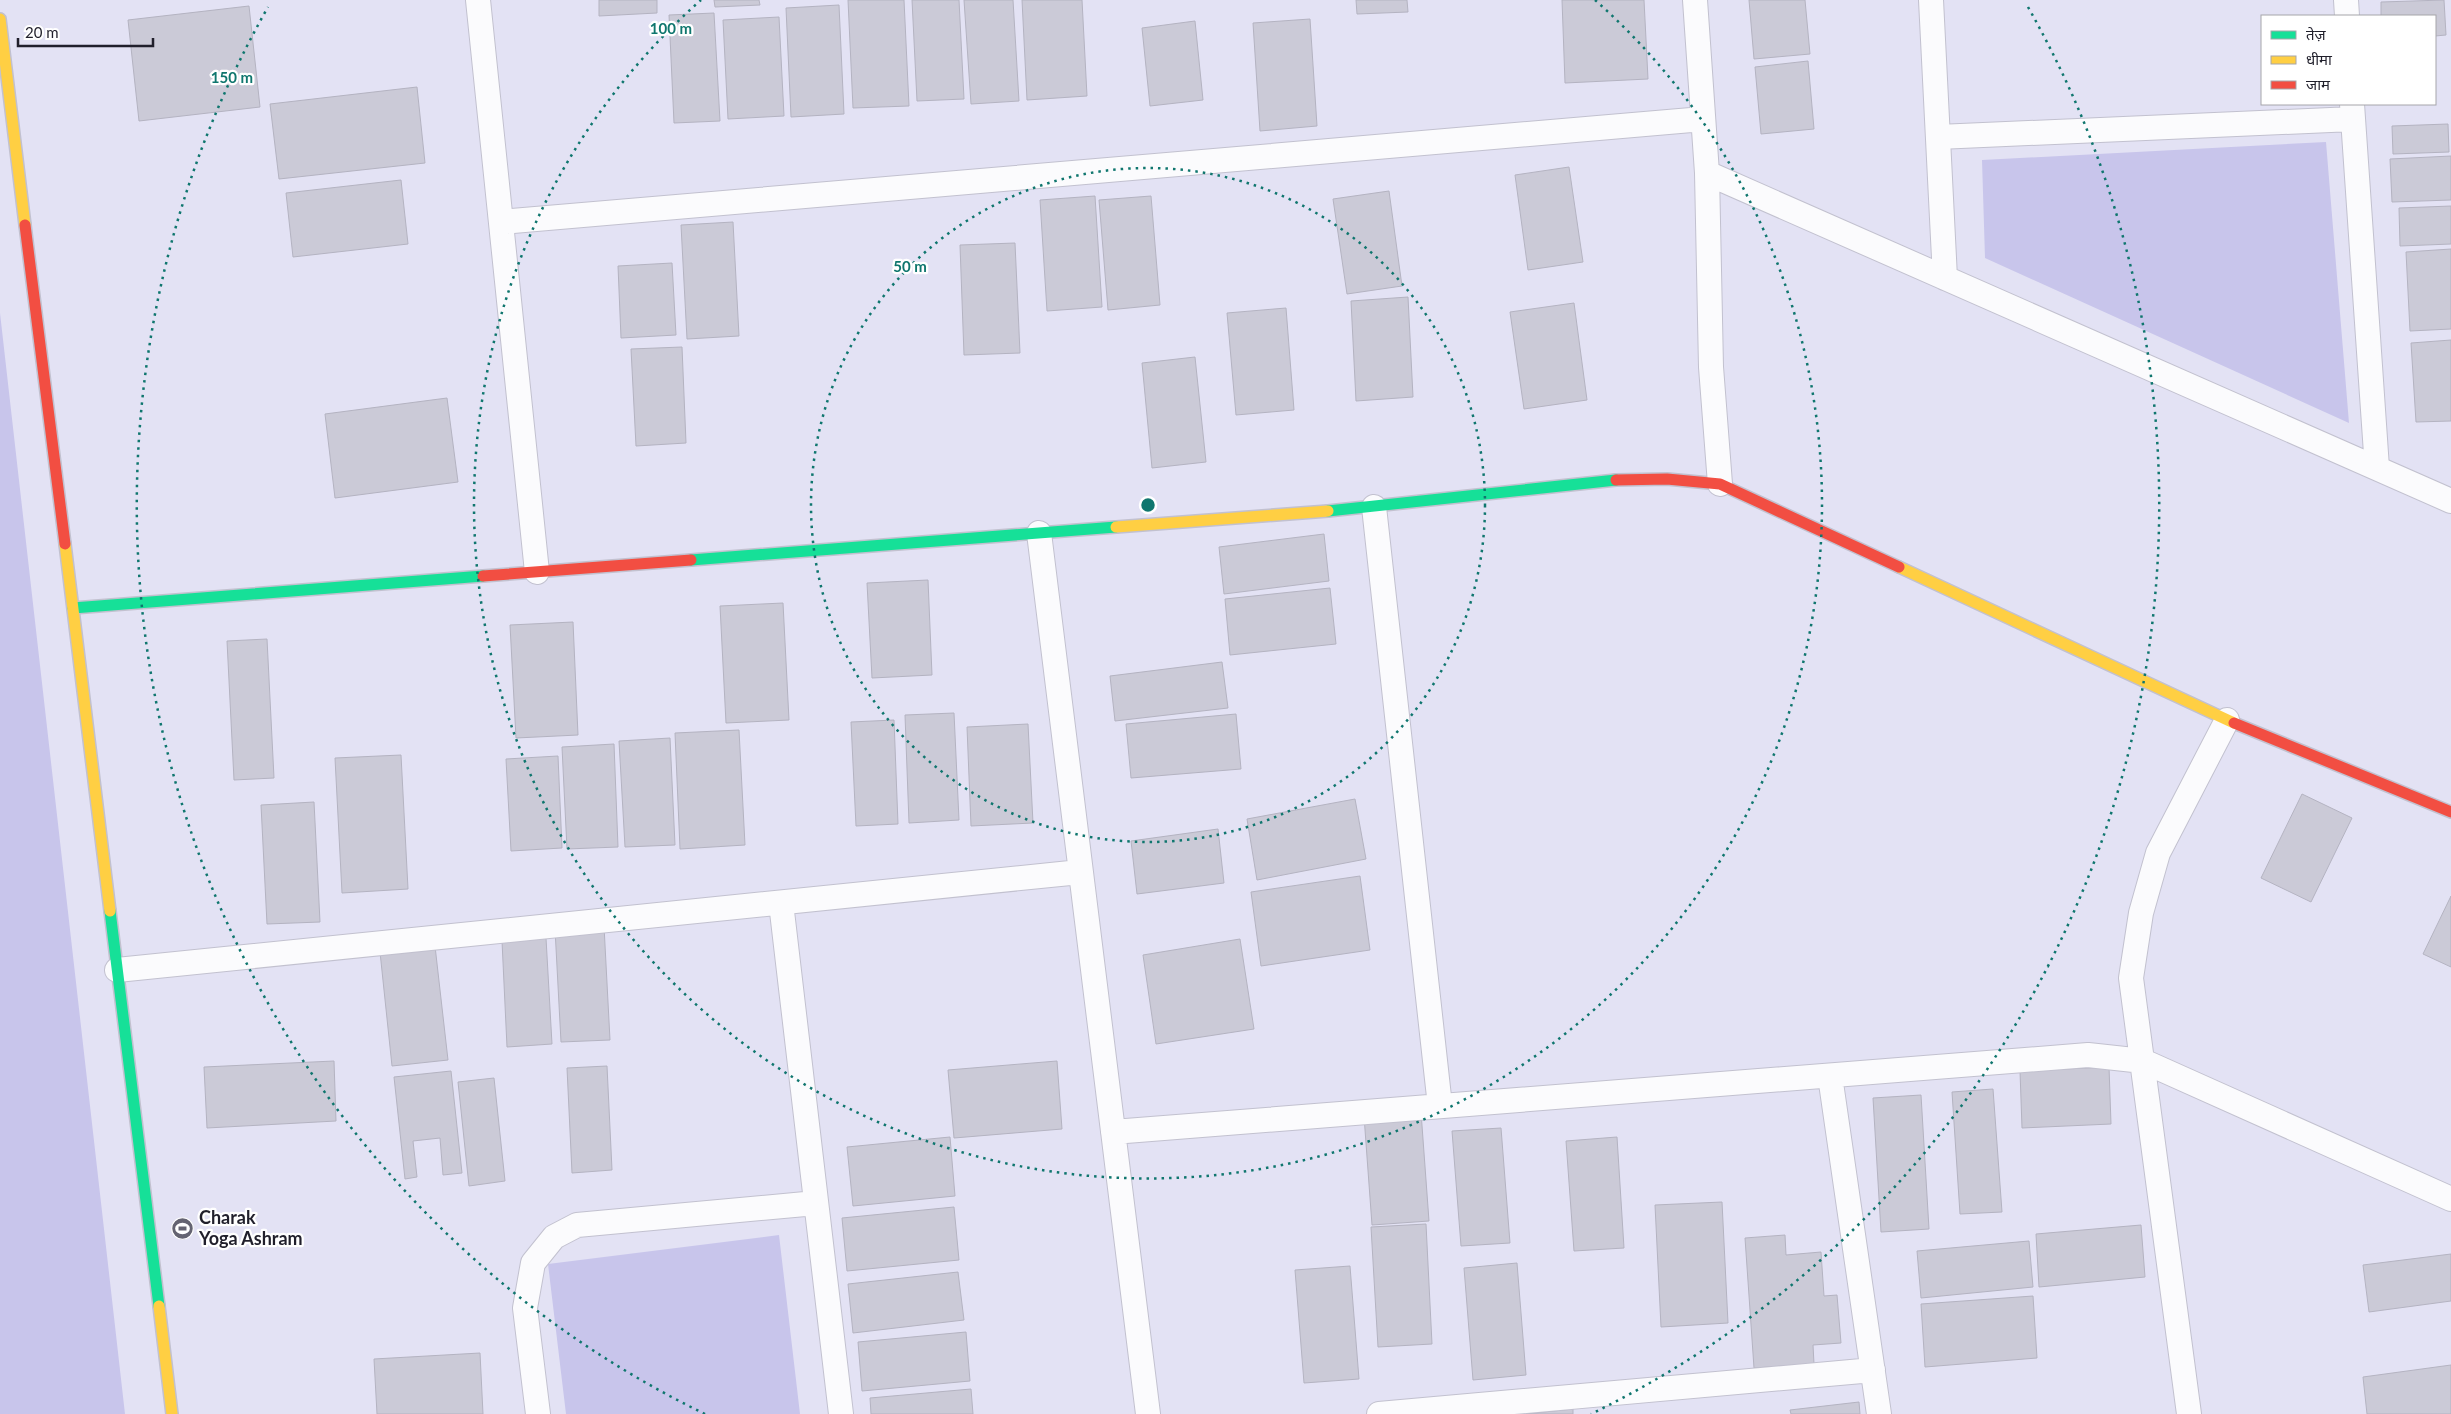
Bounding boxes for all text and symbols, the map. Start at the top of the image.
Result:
scale bar [18,15,152,47]
legend [2261,15,2436,105]
text: 100 m [650,19,692,37]
text: 20 m [25,23,59,41]
text: तेज़ [2306,25,2327,43]
text: धीमा [2306,50,2333,68]
text: 150 m [211,68,253,86]
text: जाम [2306,75,2331,93]
text: 50 m [893,257,927,275]
centre of rings [1139,496,1157,514]
place label: Charak Yoga Ashram [198,1206,303,1249]
sports icon: Charak Yoga Ashram [171,1216,195,1240]

